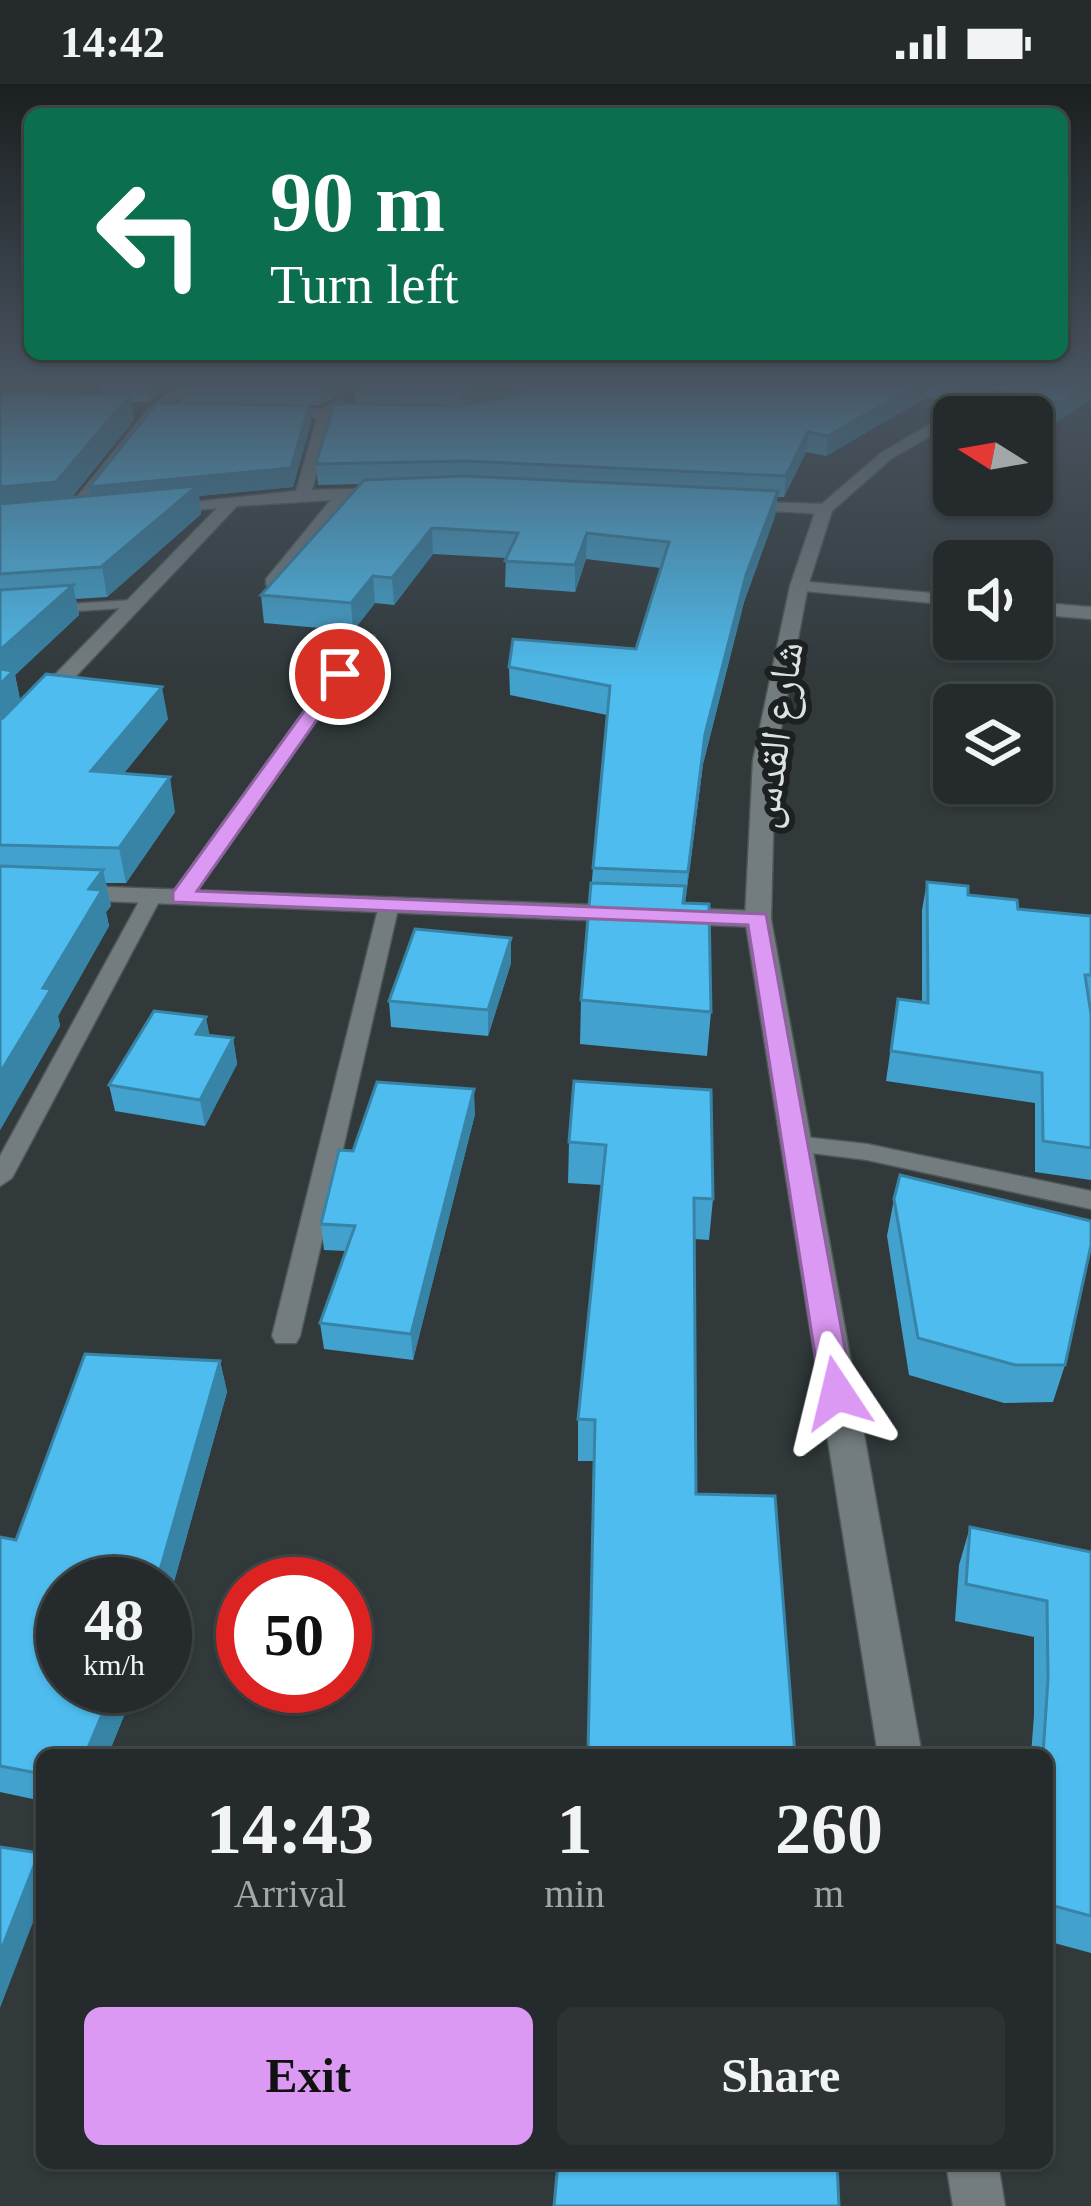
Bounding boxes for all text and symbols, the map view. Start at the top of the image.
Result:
text: 14:42 [60,17,165,67]
icon: left [72,156,228,312]
text: 90 m [270,156,445,249]
text: Turn left [270,255,459,315]
north arrow [933,396,1053,516]
map controls [933,396,1053,804]
button: sound [933,540,1053,660]
pin [289,623,391,725]
street label: شارع القدس [740,639,815,832]
icon: arrive [307,641,373,707]
button: layers [933,684,1053,804]
position arrow [774,1330,900,1456]
speed limit sign: 50 [216,1557,372,1713]
text: 48 [84,1587,144,1653]
text: km/h [83,1648,145,1681]
text: 14:43 [206,1789,374,1869]
text: 1 [556,1789,592,1869]
text: 260 [775,1789,883,1869]
text: Arrival [234,1872,346,1915]
text: min [544,1872,605,1915]
text: m [814,1872,844,1915]
button: Exit [84,2007,533,2145]
button: Share [557,2007,1005,2145]

